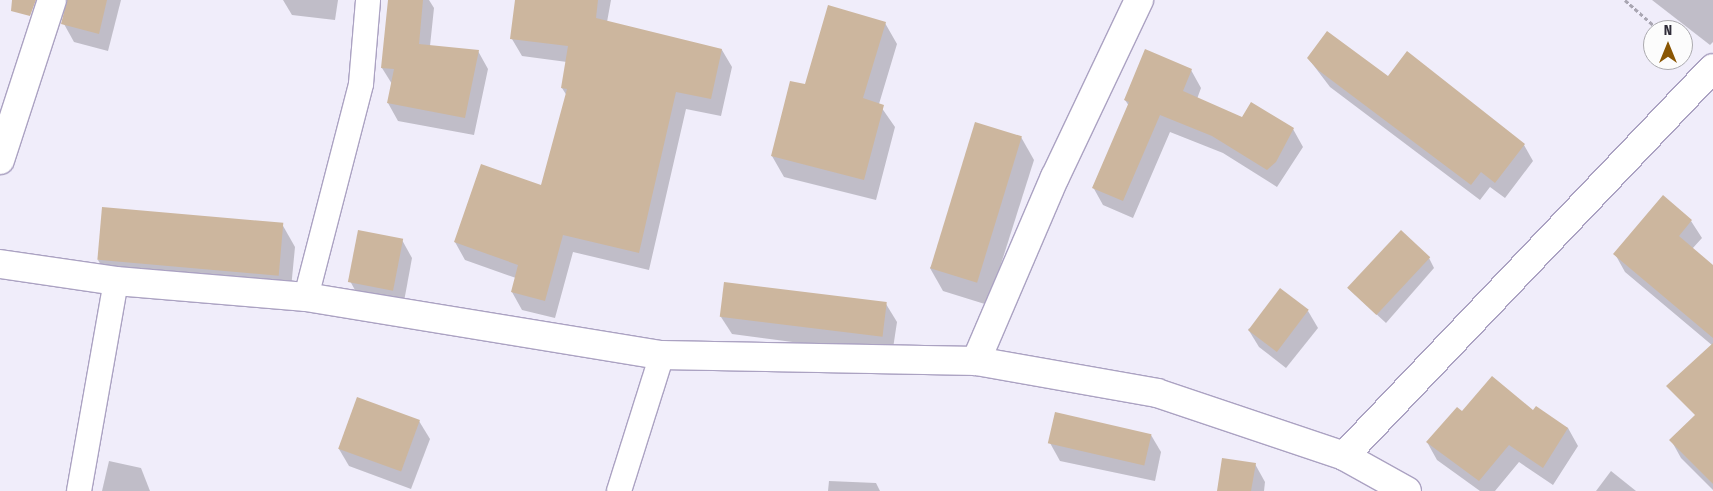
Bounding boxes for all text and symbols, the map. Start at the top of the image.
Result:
north arrow [1643,20,1693,70]
text: N [1664,22,1672,39]

